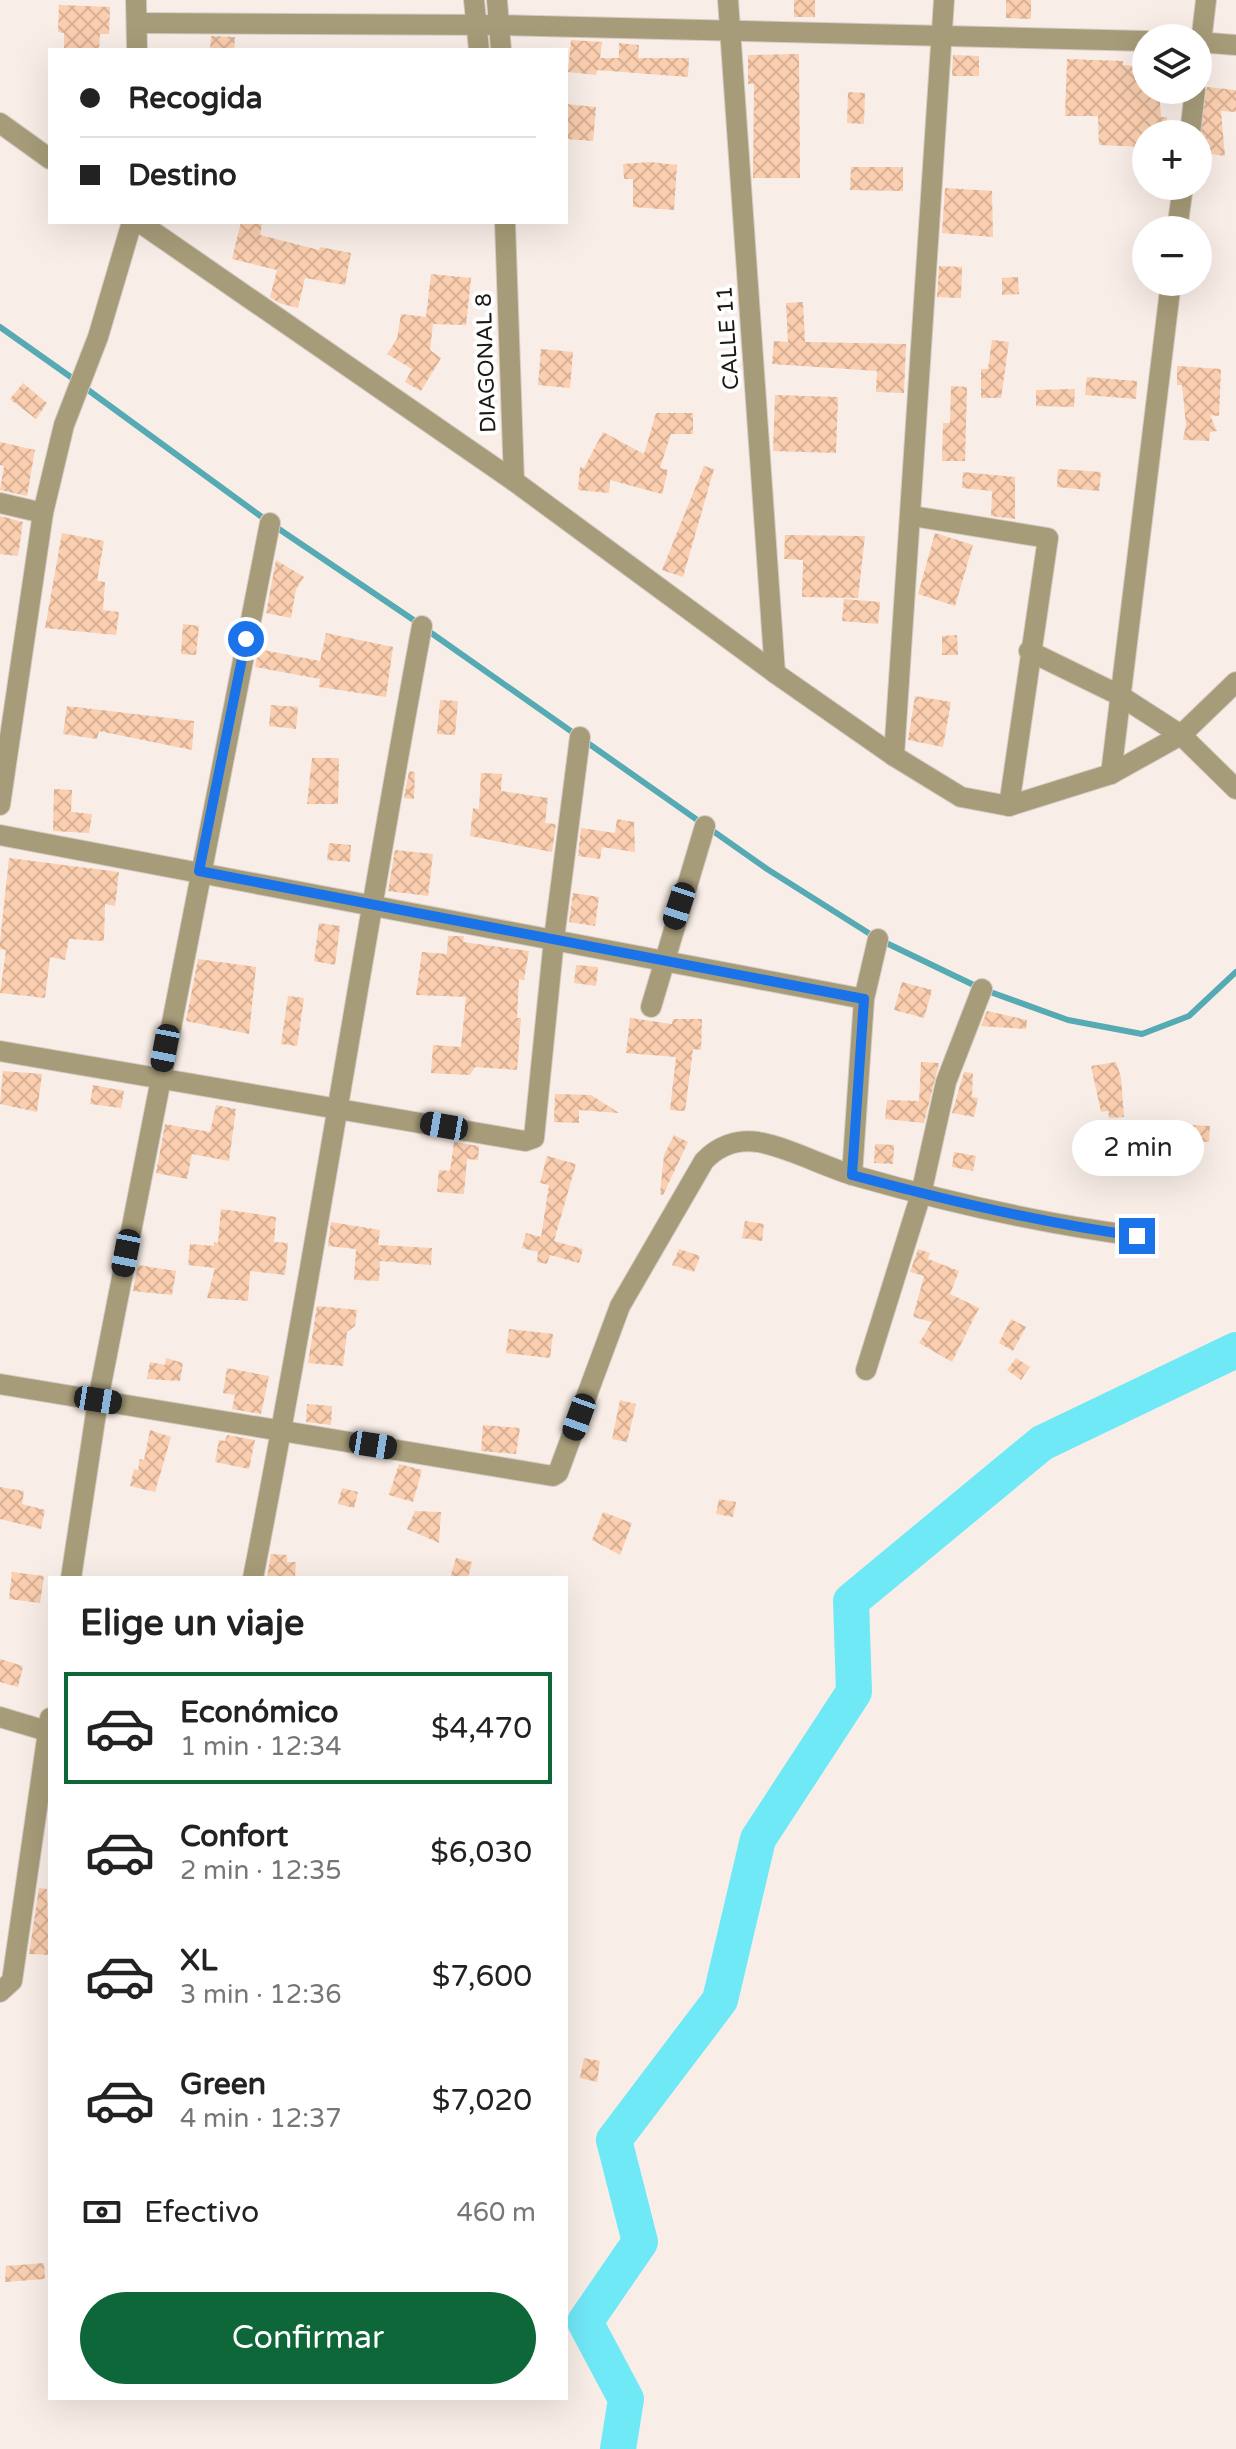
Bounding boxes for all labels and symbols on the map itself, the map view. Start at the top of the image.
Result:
street label: CALLE 11 [711,285,745,391]
street label: DIAGONAL 8 [471,293,501,433]
route start [228,621,264,657]
car [660,879,698,933]
car [149,1022,181,1074]
car [418,1110,470,1142]
callout: 2 min [1071,1120,1203,1176]
route end [1119,1218,1155,1254]
car [110,1227,142,1279]
car [72,1384,124,1416]
car [560,1390,598,1444]
car [347,1429,399,1461]

